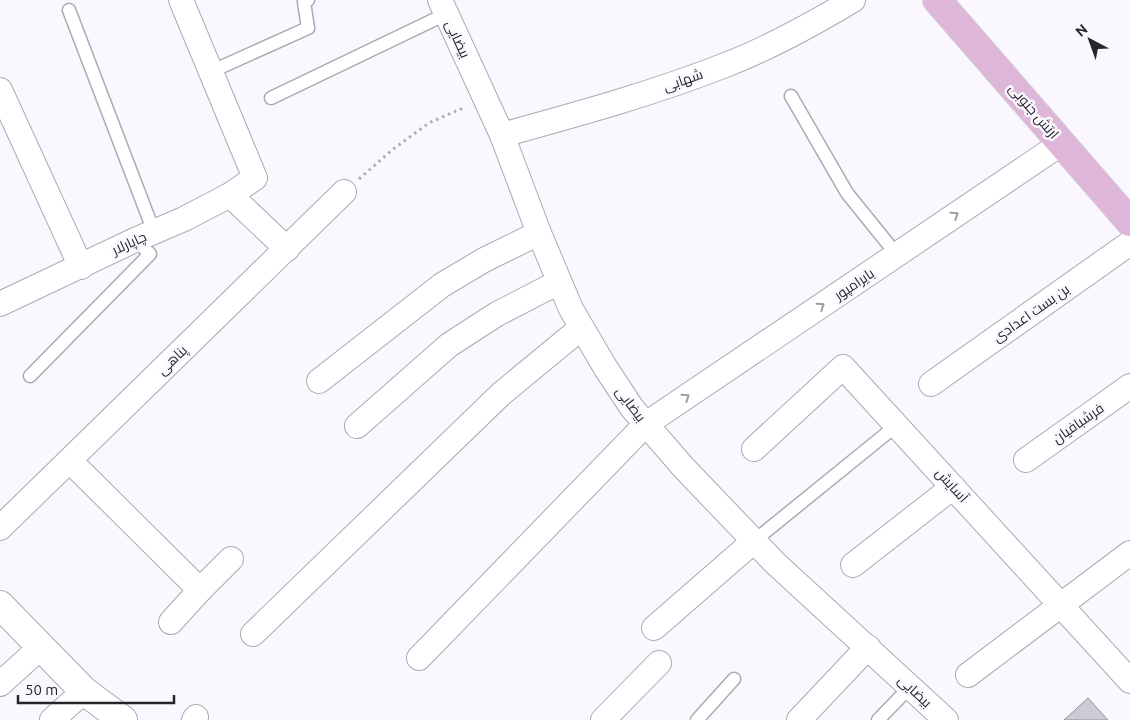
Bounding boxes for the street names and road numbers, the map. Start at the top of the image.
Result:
street label: بیضایی [442,17,474,61]
street label: شهابی [661,66,705,94]
street label: ارتش جنوبی [1006,80,1062,142]
street label: چاپارلار [108,228,150,260]
street label: بایرامپور [830,265,878,305]
street label: بن بست اعدادی [990,281,1072,345]
street label: پناهی [154,342,192,380]
street label: بیضایی [613,383,649,425]
street label: فرشبافیان [1049,400,1107,446]
street label: آسایش [932,465,972,506]
street label: بیضایی [895,671,935,711]

